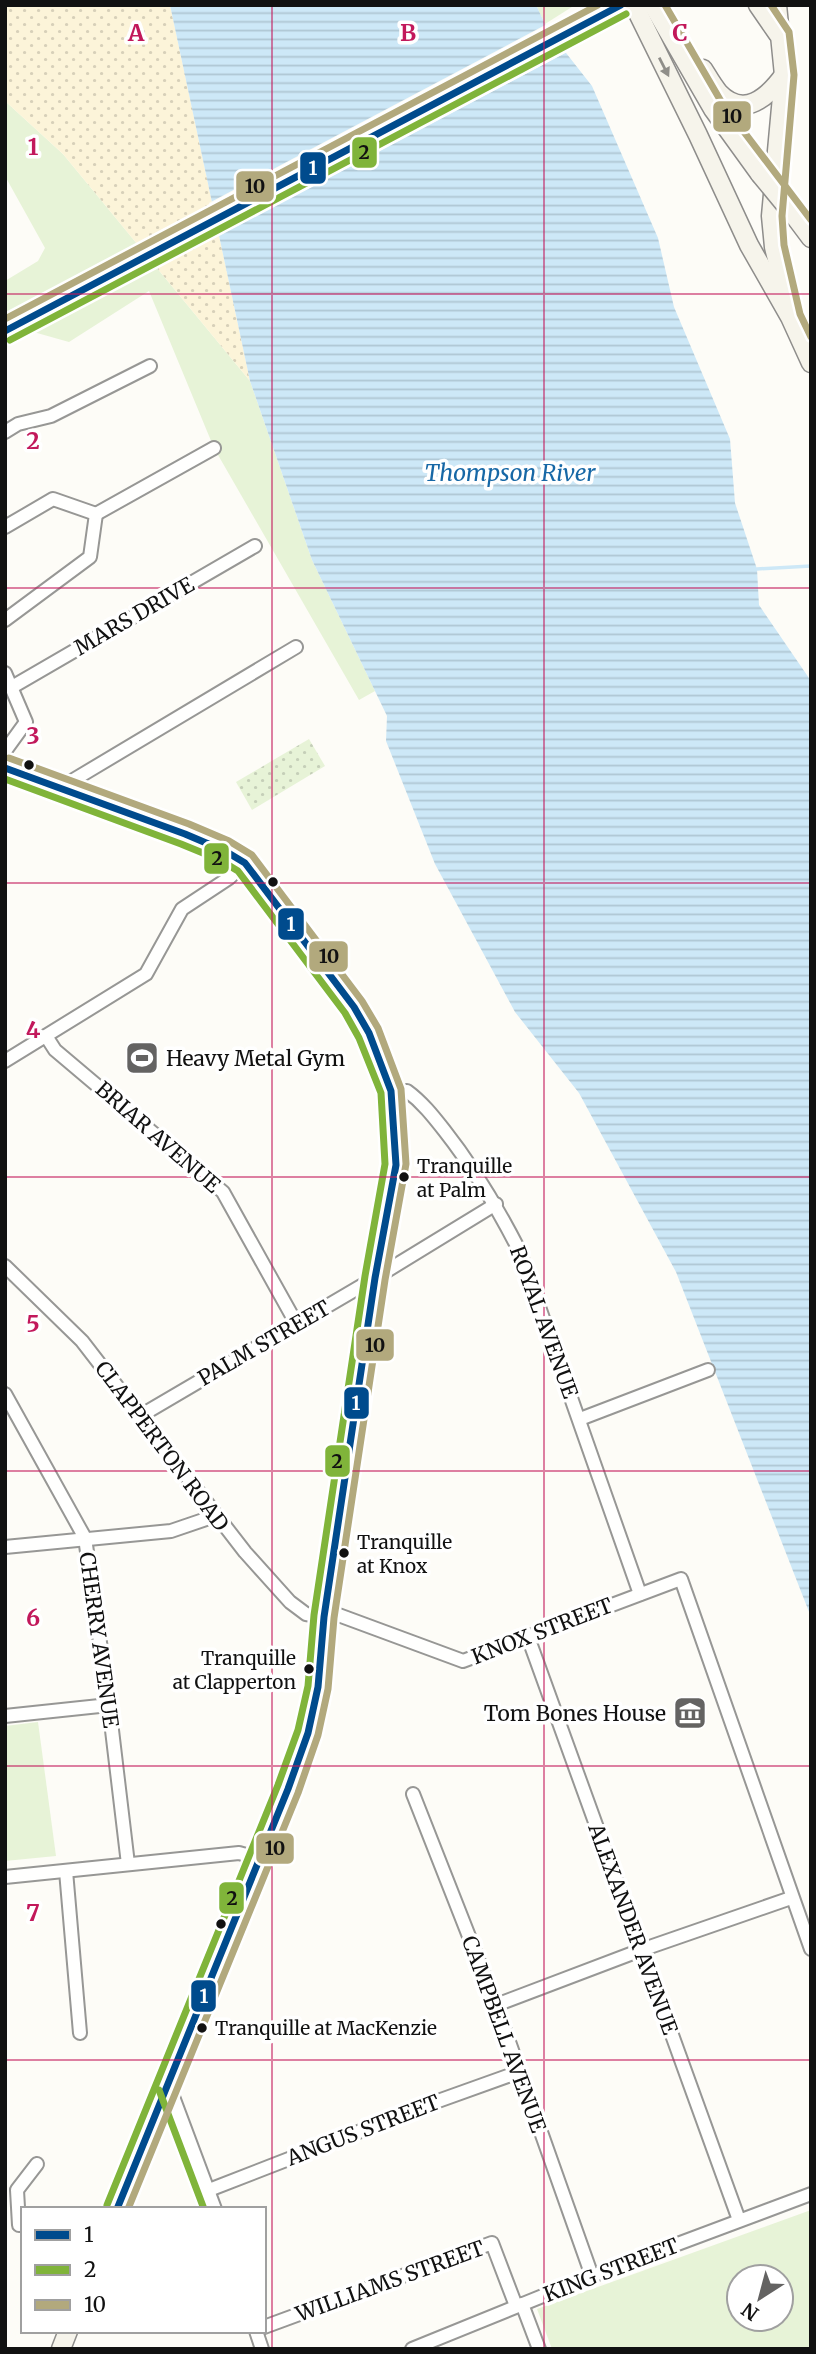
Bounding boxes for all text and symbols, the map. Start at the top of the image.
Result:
text: A [127,18,145,47]
text: B [400,18,416,47]
text: C [672,18,688,47]
one-way arrow [659,57,670,77]
line badge: 10 [712,100,752,133]
text: 10 [722,104,742,128]
text: 1 [28,132,39,161]
line badge: 2 [351,136,378,169]
text: 2 [358,140,370,164]
line badge: 1 [299,151,327,185]
text: 1 [309,156,318,180]
line badge: 10 [235,170,275,203]
text: 10 [245,174,265,198]
text: 2 [26,426,40,455]
water label: Thompson River [424,458,596,487]
street label: MARS DRIVE [69,570,199,661]
text: 3 [26,721,40,750]
unlabelled marker [22,758,36,772]
line badge: 2 [203,842,230,875]
text: 2 [211,846,223,870]
unlabelled marker [266,875,280,889]
line badge: 1 [277,907,305,941]
text: 1 [287,912,296,936]
line badge: 10 [308,940,349,973]
text: 10 [319,944,339,968]
text: 4 [26,1015,41,1044]
sports icon: Heavy Metal Gym [123,1039,161,1077]
place label: Heavy Metal Gym [166,1045,345,1072]
street label: BRIAR AVENUE [90,1075,226,1199]
place label: Tranquille at Palm [417,1154,512,1202]
marker: Tranquille at Palm [397,1170,411,1184]
street label: ROYAL AVENUE [504,1242,584,1402]
street label: PALM STREET [193,1294,335,1392]
text: 5 [26,1309,40,1338]
line badge: 10 [355,1328,395,1362]
text: 10 [365,1333,385,1357]
street label: CLAPPERTON ROAD [89,1355,235,1537]
line badge: 1 [343,1386,370,1420]
text: 1 [352,1391,361,1415]
line badge: 2 [324,1444,351,1478]
text: 2 [331,1449,343,1473]
place label: Tranquille at Knox [357,1530,452,1578]
marker: Tranquille at Knox [337,1546,351,1560]
street label: CHERRY AVENUE [73,1550,125,1730]
street label: KNOX STREET [468,1592,617,1670]
text: 6 [26,1603,40,1632]
place label: Tranquille at Clapperton [173,1646,296,1694]
marker: Tranquille at Clapperton [302,1662,316,1676]
museum icon: Tom Bones House [671,1694,709,1732]
place label: Tom Bones House [484,1700,666,1727]
street label: ALEXANDER AVENUE [582,1819,684,2039]
line badge: 10 [255,1832,295,1865]
text: 10 [265,1836,285,1860]
line badge: 2 [218,1881,245,1915]
text: 2 [226,1886,238,1910]
text: 7 [26,1898,40,1927]
unlabelled marker [214,1917,228,1931]
street label: CAMPBELL AVENUE [456,1932,552,2137]
line badge: 1 [190,1979,217,2013]
text: 1 [200,1984,209,2008]
place label: Tranquille at MacKenzie [215,2016,437,2040]
marker: Tranquille at MacKenzie [195,2021,209,2035]
street label: ANGUS STREET [282,2088,444,2172]
legend [21,2207,266,2333]
text: 1 [84,2221,94,2248]
street label: KING STREET [540,2232,683,2308]
street label: WILLIAMS STREET [291,2234,488,2328]
text: 2 [84,2256,97,2283]
north arrow [725,2263,795,2333]
text: 10 [84,2291,106,2318]
text: N [737,2298,763,2326]

